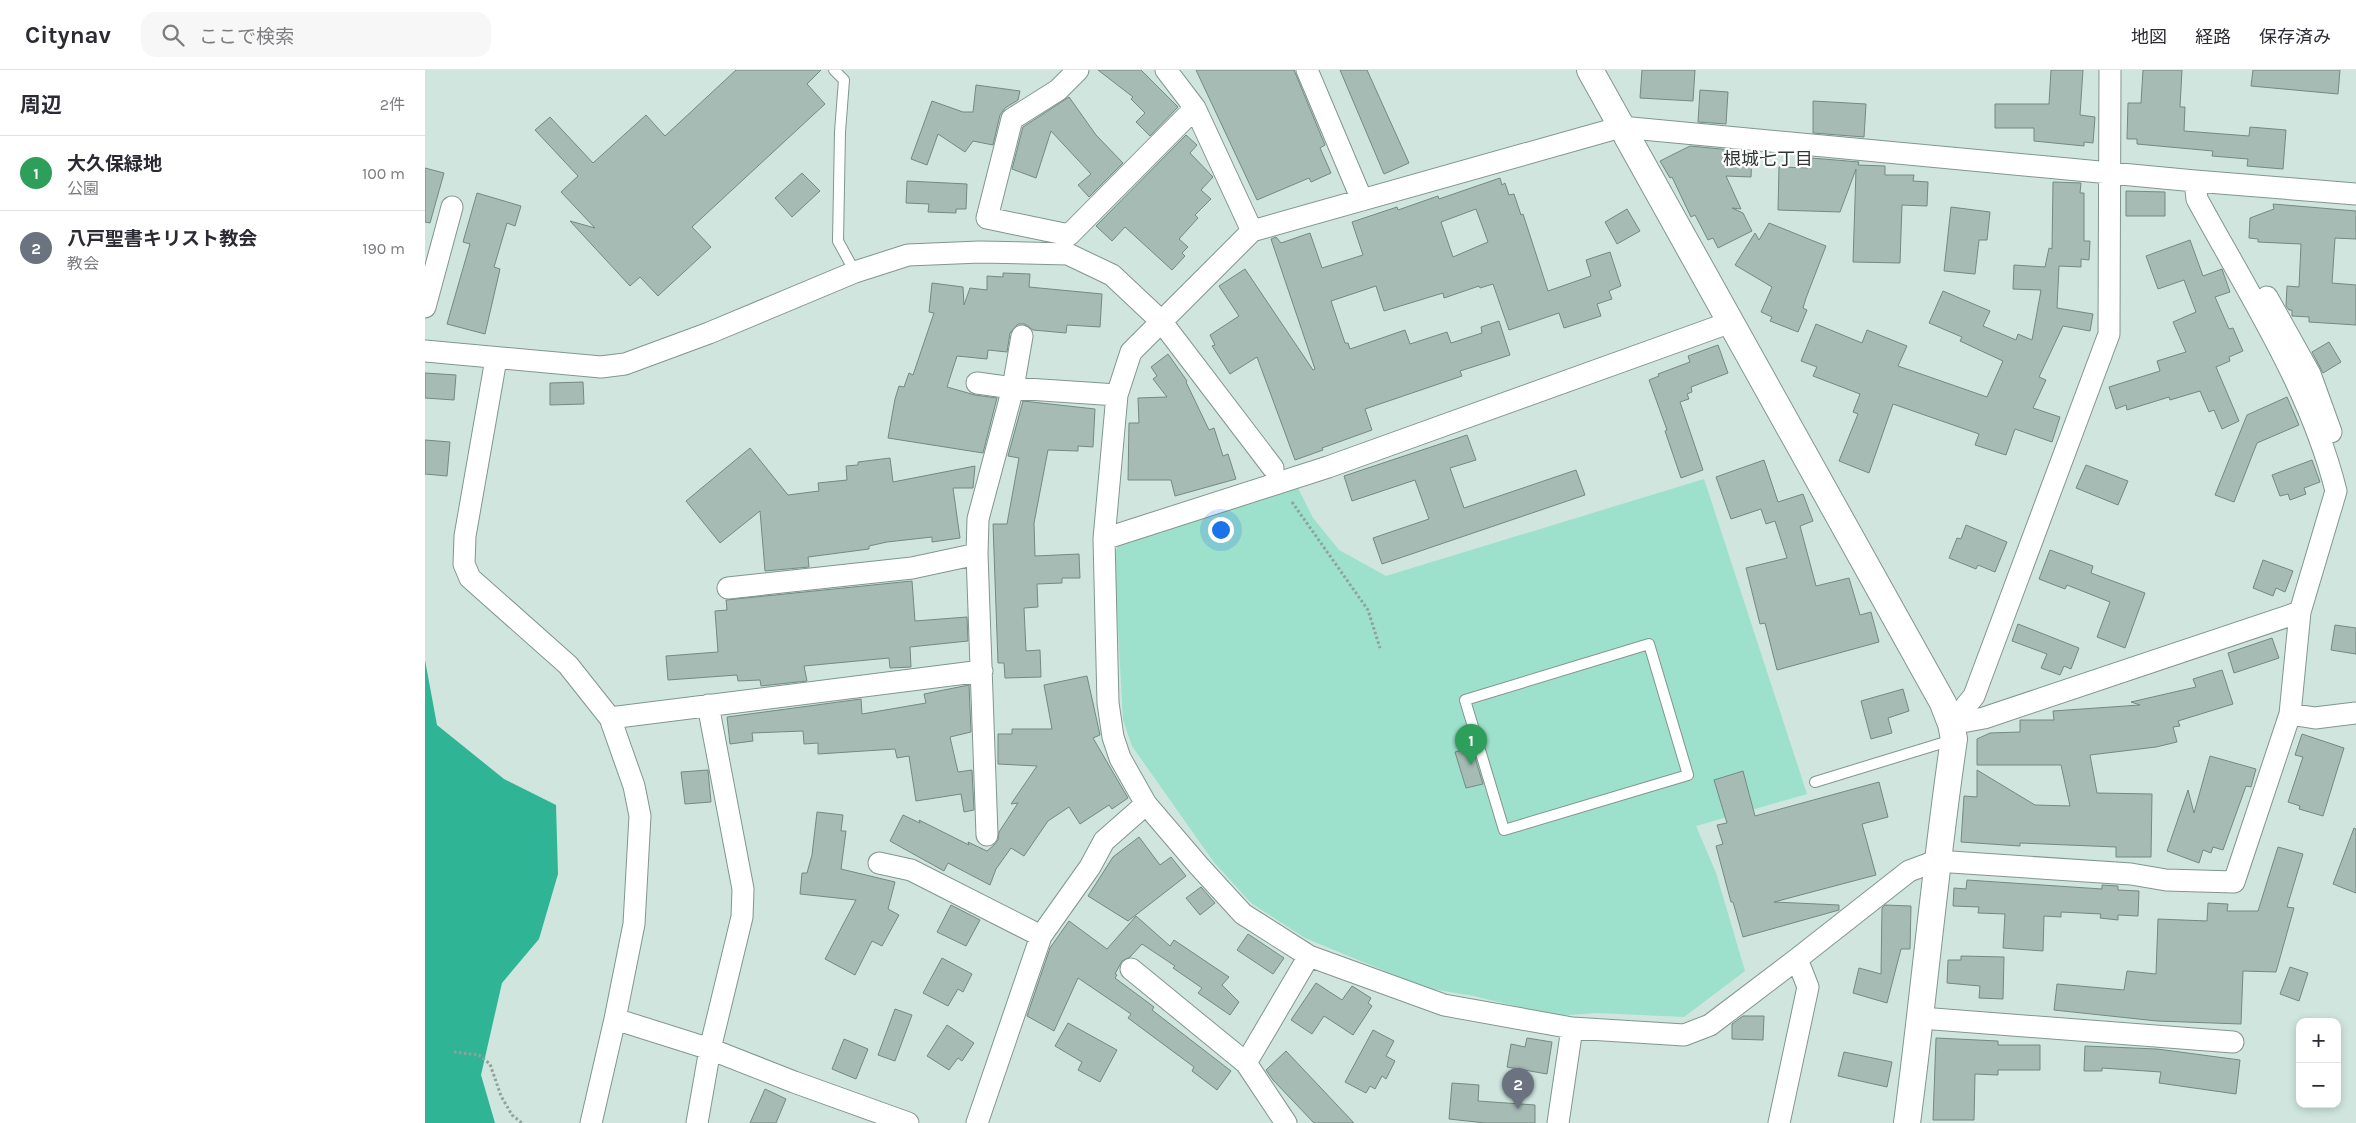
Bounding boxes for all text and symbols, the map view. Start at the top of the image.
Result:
search box [141,12,491,57]
text: Citynav [25,21,111,49]
icon: search [159,21,187,49]
text: ここで検索 [199,26,294,48]
text: 地図 [2131,26,2167,48]
text: 経路 [2195,26,2231,48]
text: 保存済み [2259,26,2331,48]
text: 周辺 [20,93,62,117]
text: 2件 [380,95,405,114]
district label: 根城七丁目 [1723,148,1813,170]
text: 大久保緑地 [67,153,162,175]
text: 1 [33,164,39,183]
text: 100 m [362,164,405,183]
text: 公園 [67,179,99,198]
text: 八戸聖書キリスト教会 [67,228,257,250]
text: 2 [31,239,41,258]
text: 190 m [362,239,405,258]
text: 教会 [67,254,99,273]
your location [1208,517,1234,543]
pin: 1 [1455,724,1487,765]
map controls [2296,1018,2341,1108]
button: + [2296,1018,2341,1063]
button: − [2296,1063,2341,1108]
pin: 2 [1502,1068,1534,1109]

